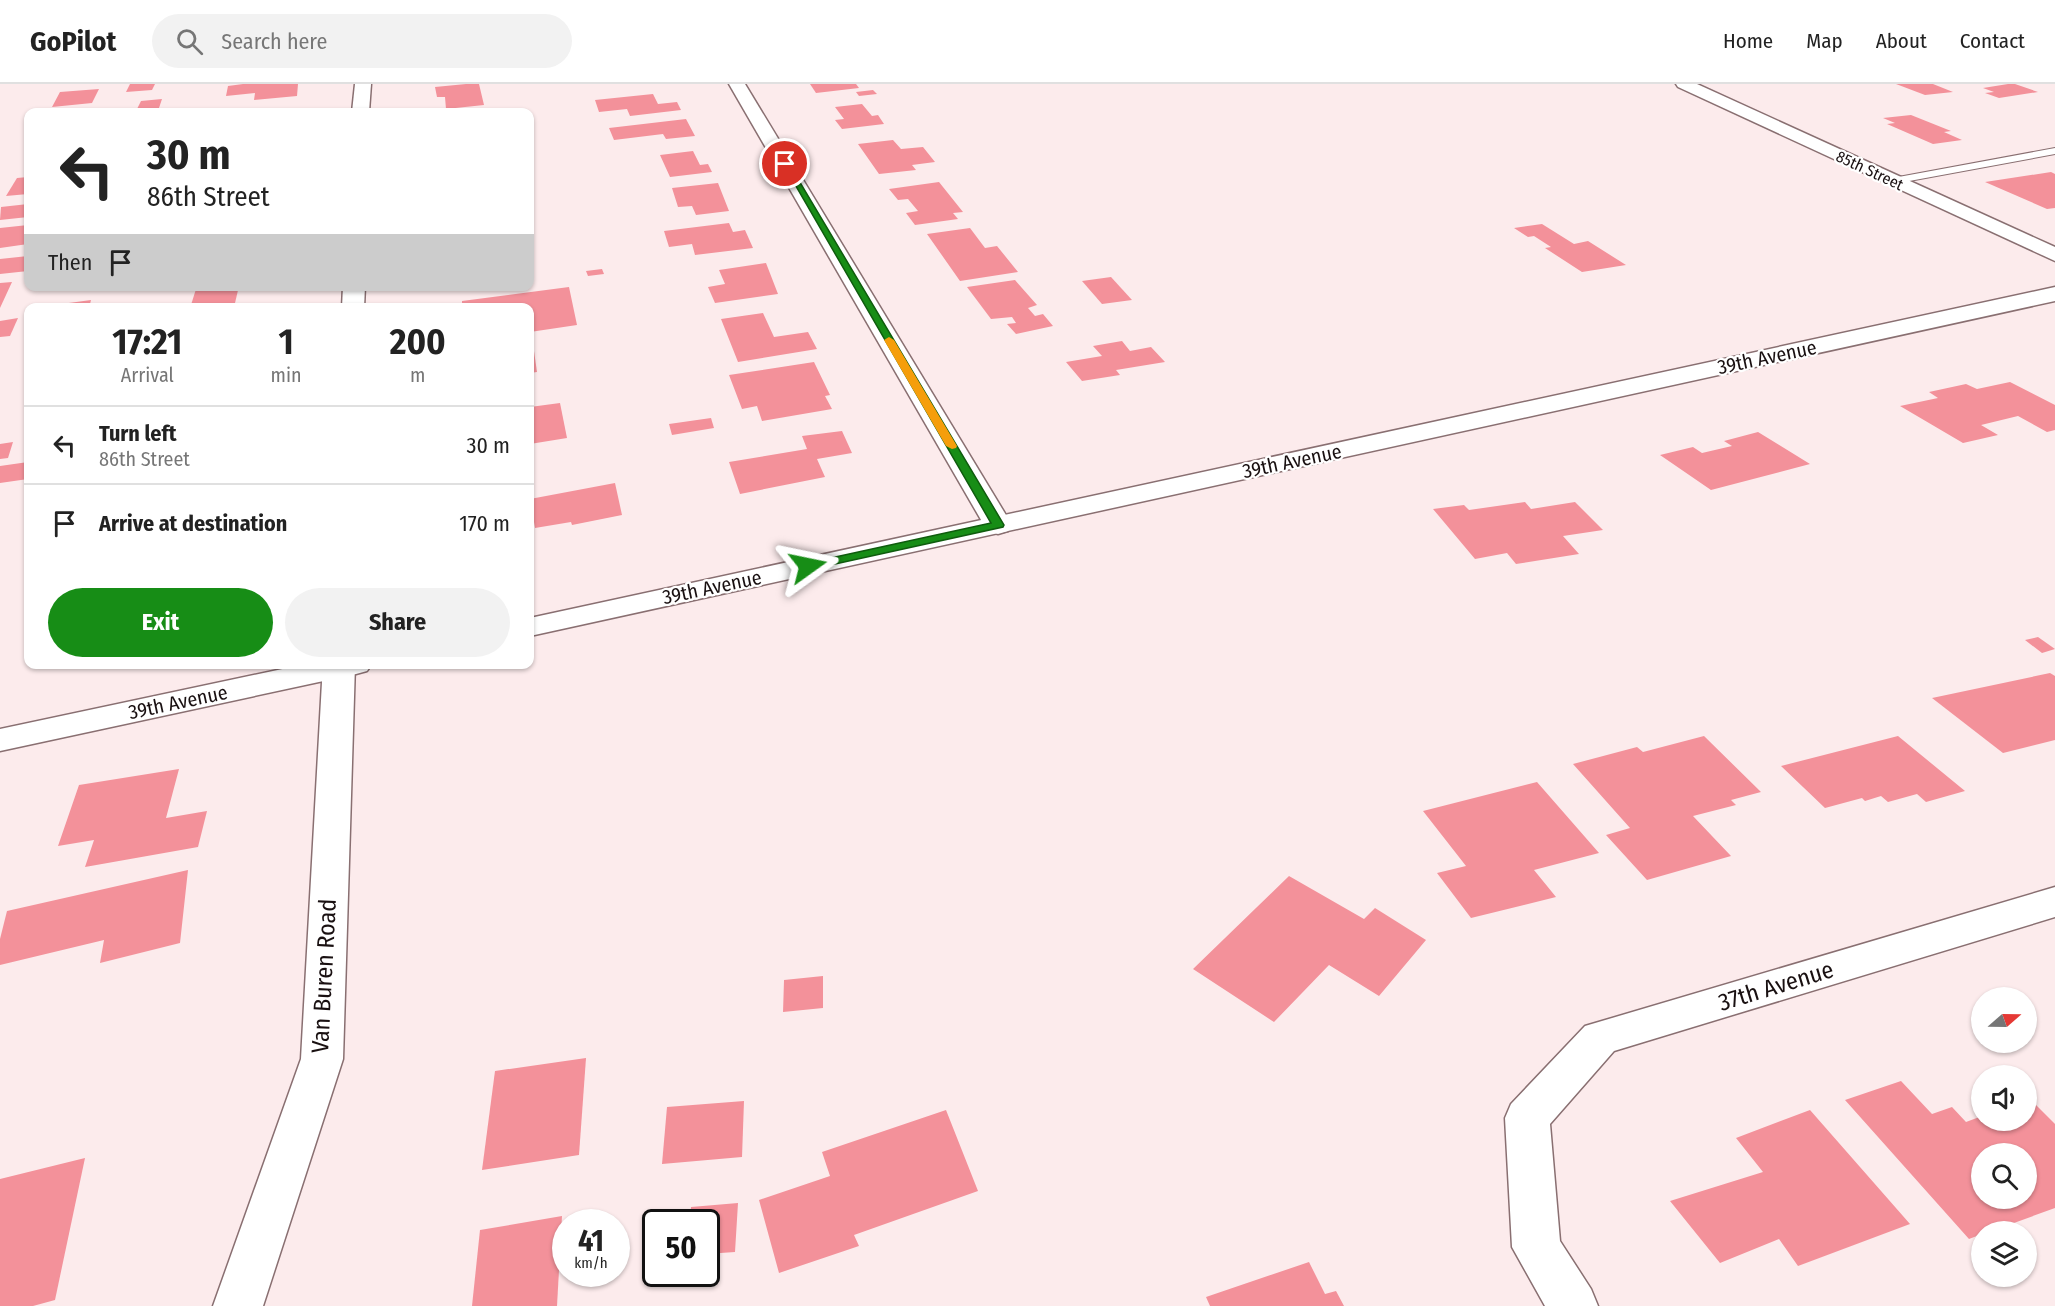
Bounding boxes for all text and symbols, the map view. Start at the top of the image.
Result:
search box [152,14,572,68]
text: GoPilot [30,25,116,58]
icon: search [173,25,206,58]
text: Search here [221,28,327,55]
text: Home [1723,28,1773,54]
text: Map [1806,28,1843,54]
text: About [1876,28,1927,54]
text: Contact [1960,28,2025,54]
text: 30 m [147,130,231,180]
icon: left [48,132,126,210]
pin [759,138,810,189]
icon: arrive [768,147,801,180]
street label: 85th Street [1833,147,1907,195]
text: 86th Street [147,181,270,213]
icon: arrive [104,246,137,279]
text: Then [48,249,92,276]
text: 17:21 [112,320,182,364]
text: 1 [278,320,294,364]
text: 200 [390,320,446,364]
street label: 39th Avenue [1715,335,1819,379]
text: Arrival [121,363,174,387]
text: min [271,363,302,387]
text: m [410,363,425,387]
text: Turn left [99,420,177,447]
icon: left [48,429,81,462]
text: 30 m [467,432,510,459]
street label: 39th Avenue [1240,439,1344,483]
text: 86th Street [99,447,190,471]
icon: arrive [48,507,81,540]
text: Arrive at destination [99,510,287,537]
text: 170 m [459,510,510,537]
position arrow [776,534,840,598]
street label: 39th Avenue [660,565,764,609]
button: Exit [48,588,273,657]
button: Share [285,588,510,657]
street label: 39th Avenue [126,680,230,724]
street label: Van Buren Road [306,898,342,1054]
street label: 37th Avenue [1715,955,1837,1017]
north arrow [1971,987,2037,1053]
map controls [1971,987,2037,1287]
button: sound [1971,1065,2037,1131]
button: search [1971,1143,2037,1209]
speed limit sign: 50 [642,1209,720,1287]
button: layers [1971,1221,2037,1287]
text: 41 [578,1223,604,1259]
text: km/h [574,1254,608,1272]

